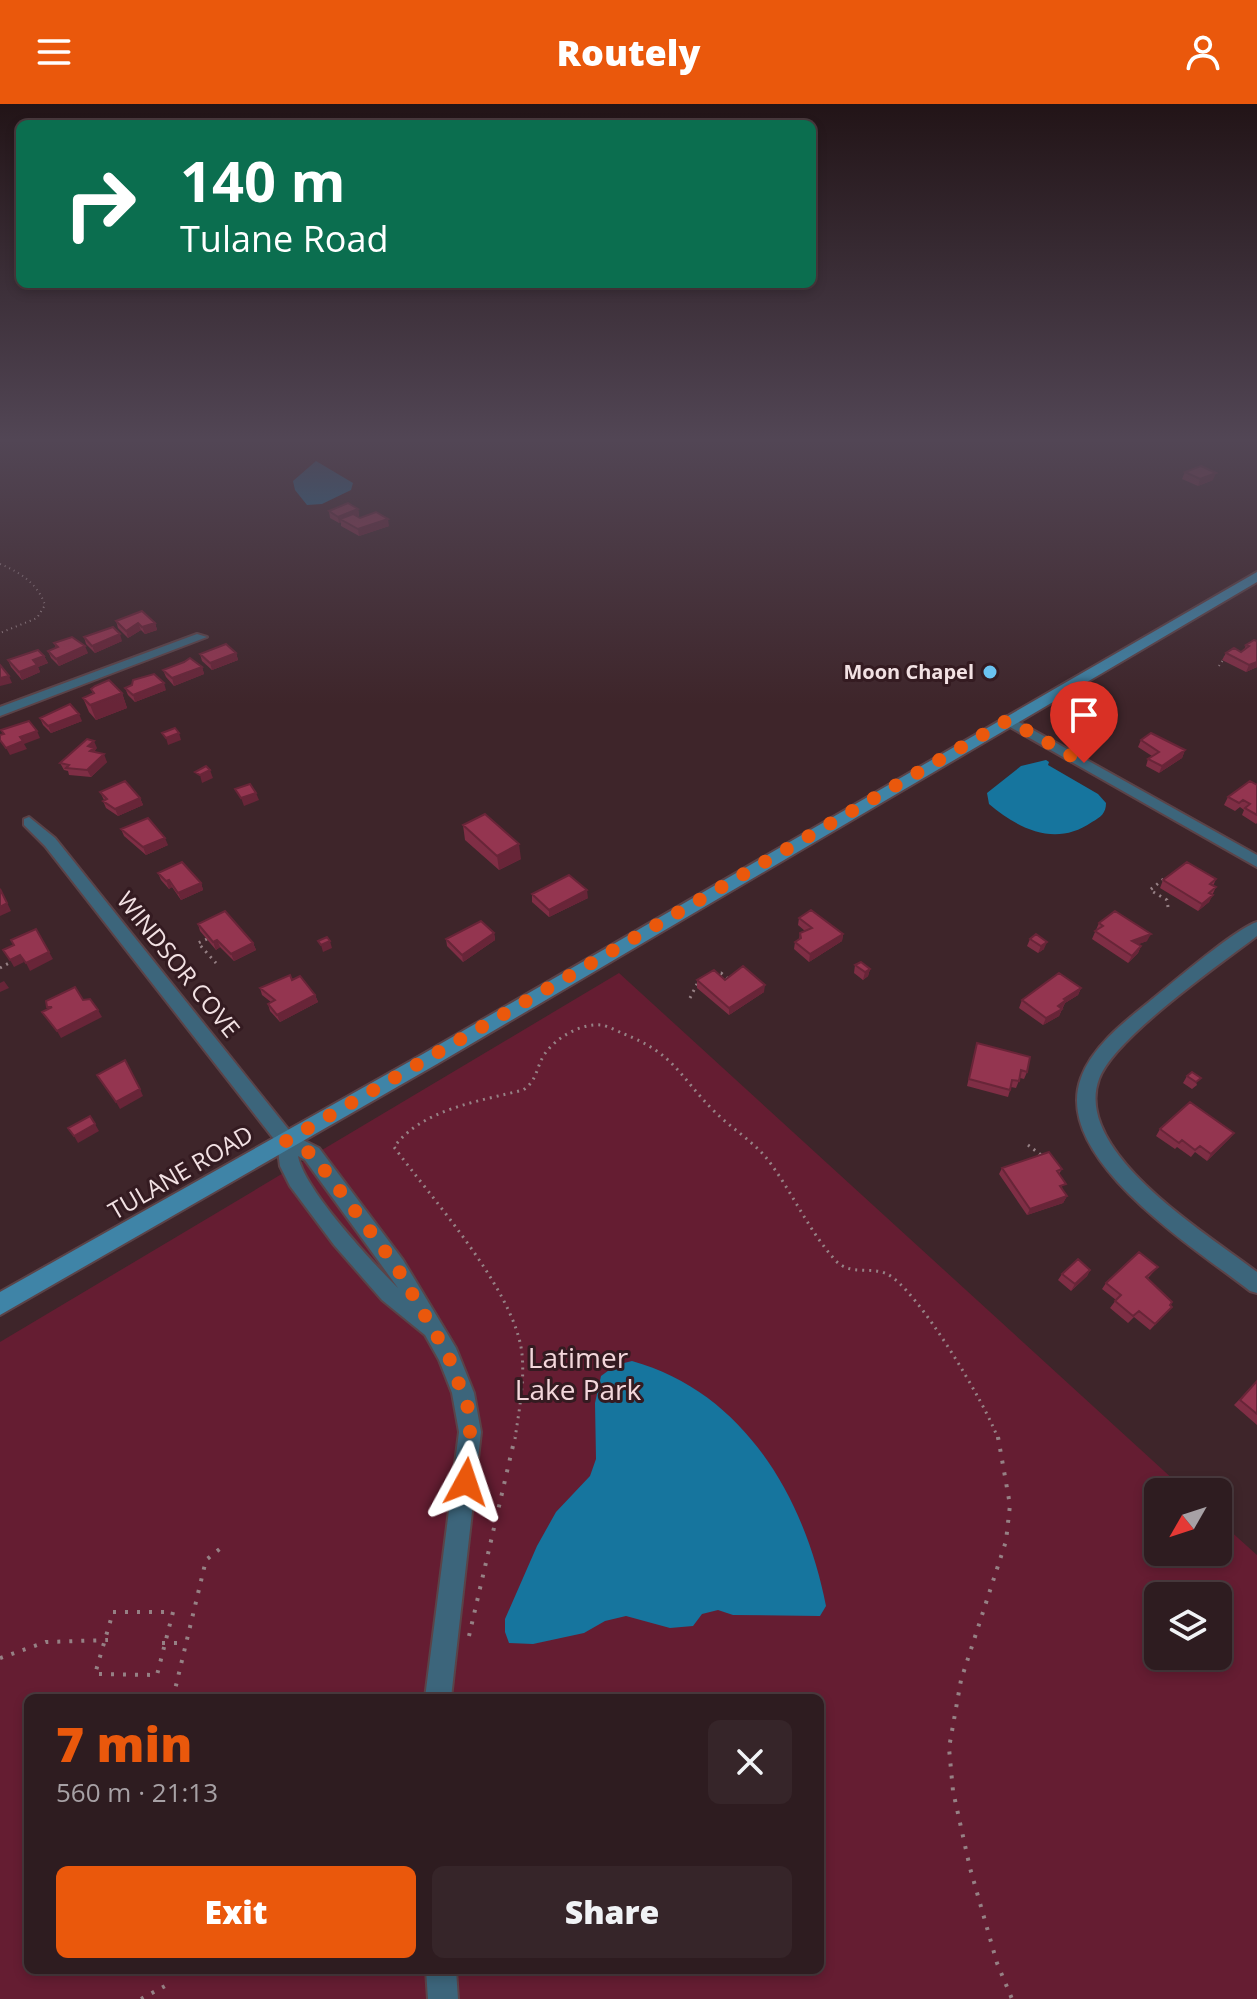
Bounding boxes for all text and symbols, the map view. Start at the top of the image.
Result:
text: Routely [557,28,700,77]
icon: menu [32,30,76,74]
icon: person [1181,30,1225,74]
text: 140 m [180,142,346,218]
icon: right [48,152,152,256]
text: Tulane Road [180,214,389,263]
place label: Moon Chapel [843,658,974,685]
marker: Moon Chapel [981,663,999,681]
pin [1050,681,1118,763]
icon: arrive [1062,693,1106,737]
street label: WINDSOR COVE [110,884,248,1044]
street label: TULANE ROAD [102,1117,259,1227]
park label: Latimer Lake Park [515,1338,642,1408]
position arrow [424,1440,508,1524]
north arrow [1144,1478,1232,1566]
map controls [1144,1478,1232,1670]
button: layers [1144,1582,1232,1670]
text: 7 min [56,1711,192,1776]
button: close [708,1720,792,1804]
text: 560 m · 21:13 [56,1774,218,1810]
button: Exit [56,1866,416,1958]
button: Share [432,1866,792,1958]

